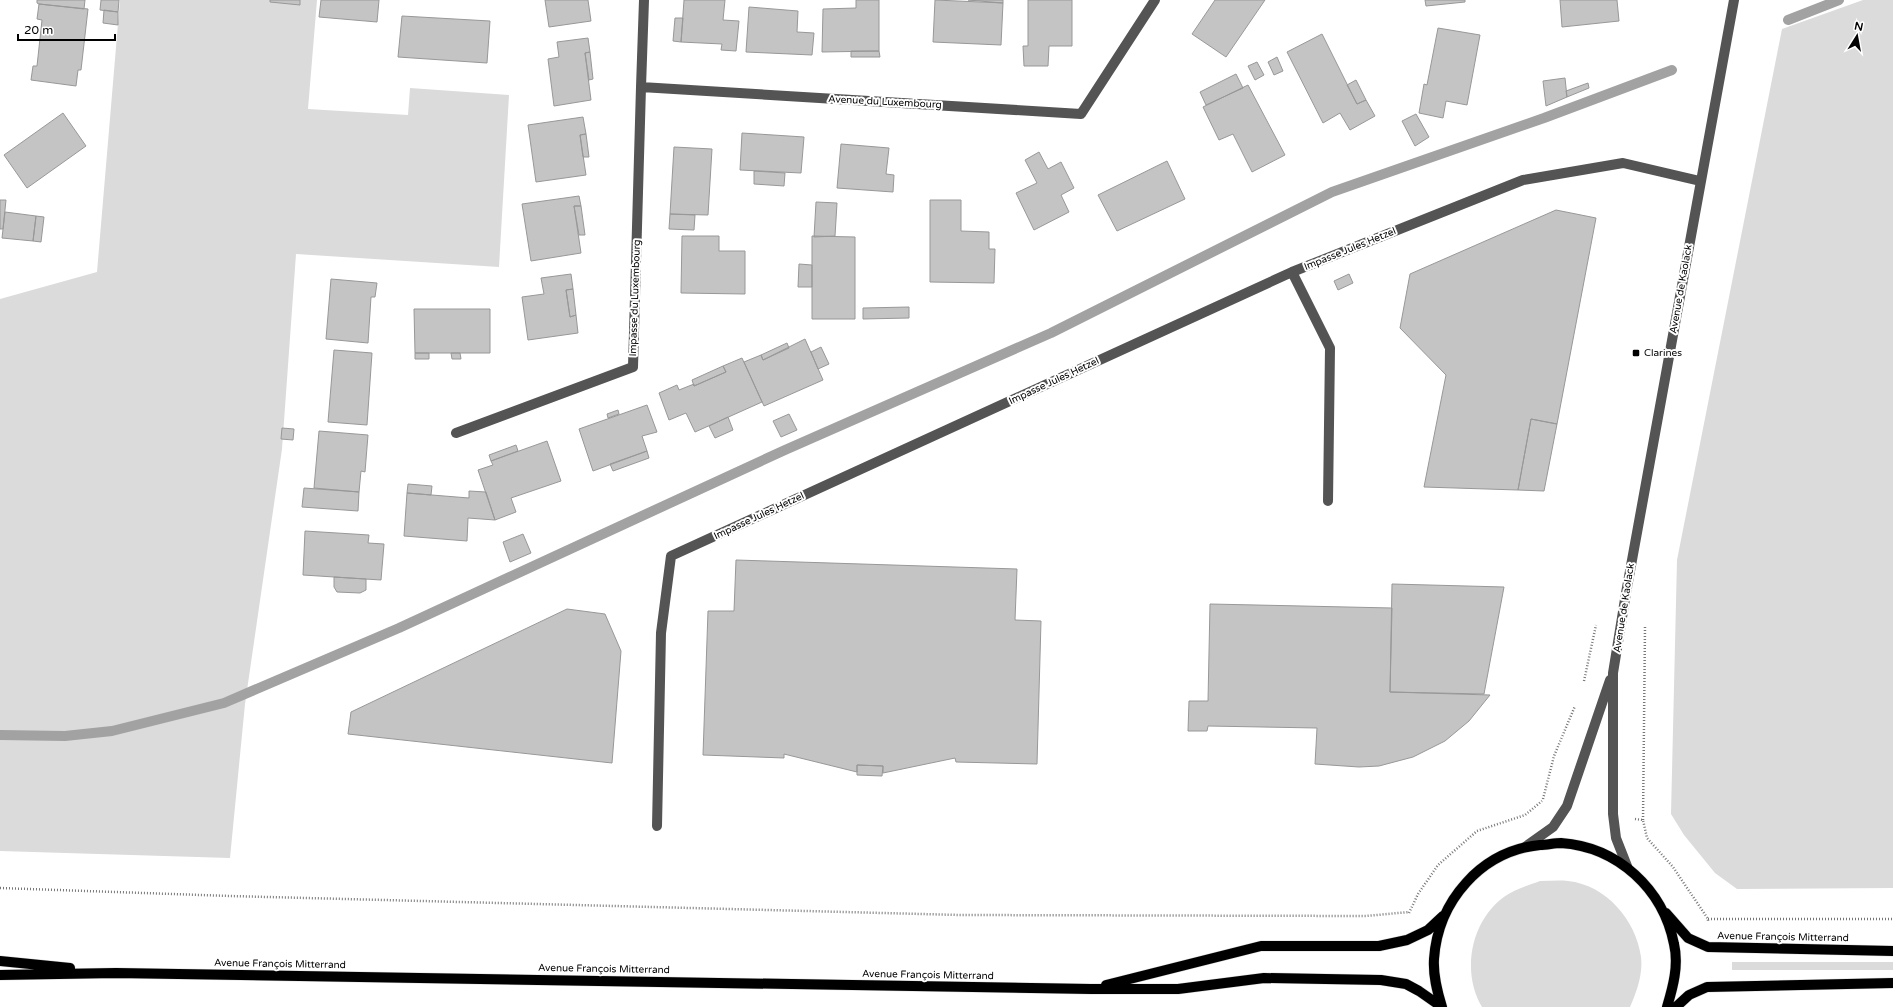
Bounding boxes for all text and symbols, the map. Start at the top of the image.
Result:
scale bar [18,16,115,42]
north arrow [1837,16,1877,56]
text: N [1853,19,1864,34]
text: 20 m [24,23,53,37]
street label: Avenue du Luxembourg [828,93,942,111]
street label: Impasse Jules Hetzel [1302,225,1398,273]
street label: Impasse du Luxembourg [627,239,643,357]
street label: Avenue de Kaolack [1667,243,1695,334]
place label: Clarines [1644,347,1682,359]
marker: Clarines [1631,348,1641,358]
street label: Impasse Jules Hetzel [1007,355,1101,407]
street label: Impasse Jules Hetzel [712,490,806,542]
street label: Avenue de Kaolack [1611,562,1637,654]
street label: Avenue François Mitterrand [1717,930,1849,944]
street label: Avenue François Mitterrand [214,957,346,971]
street label: Avenue François Mitterrand [538,962,670,976]
street label: Avenue François Mitterrand [862,968,994,982]

